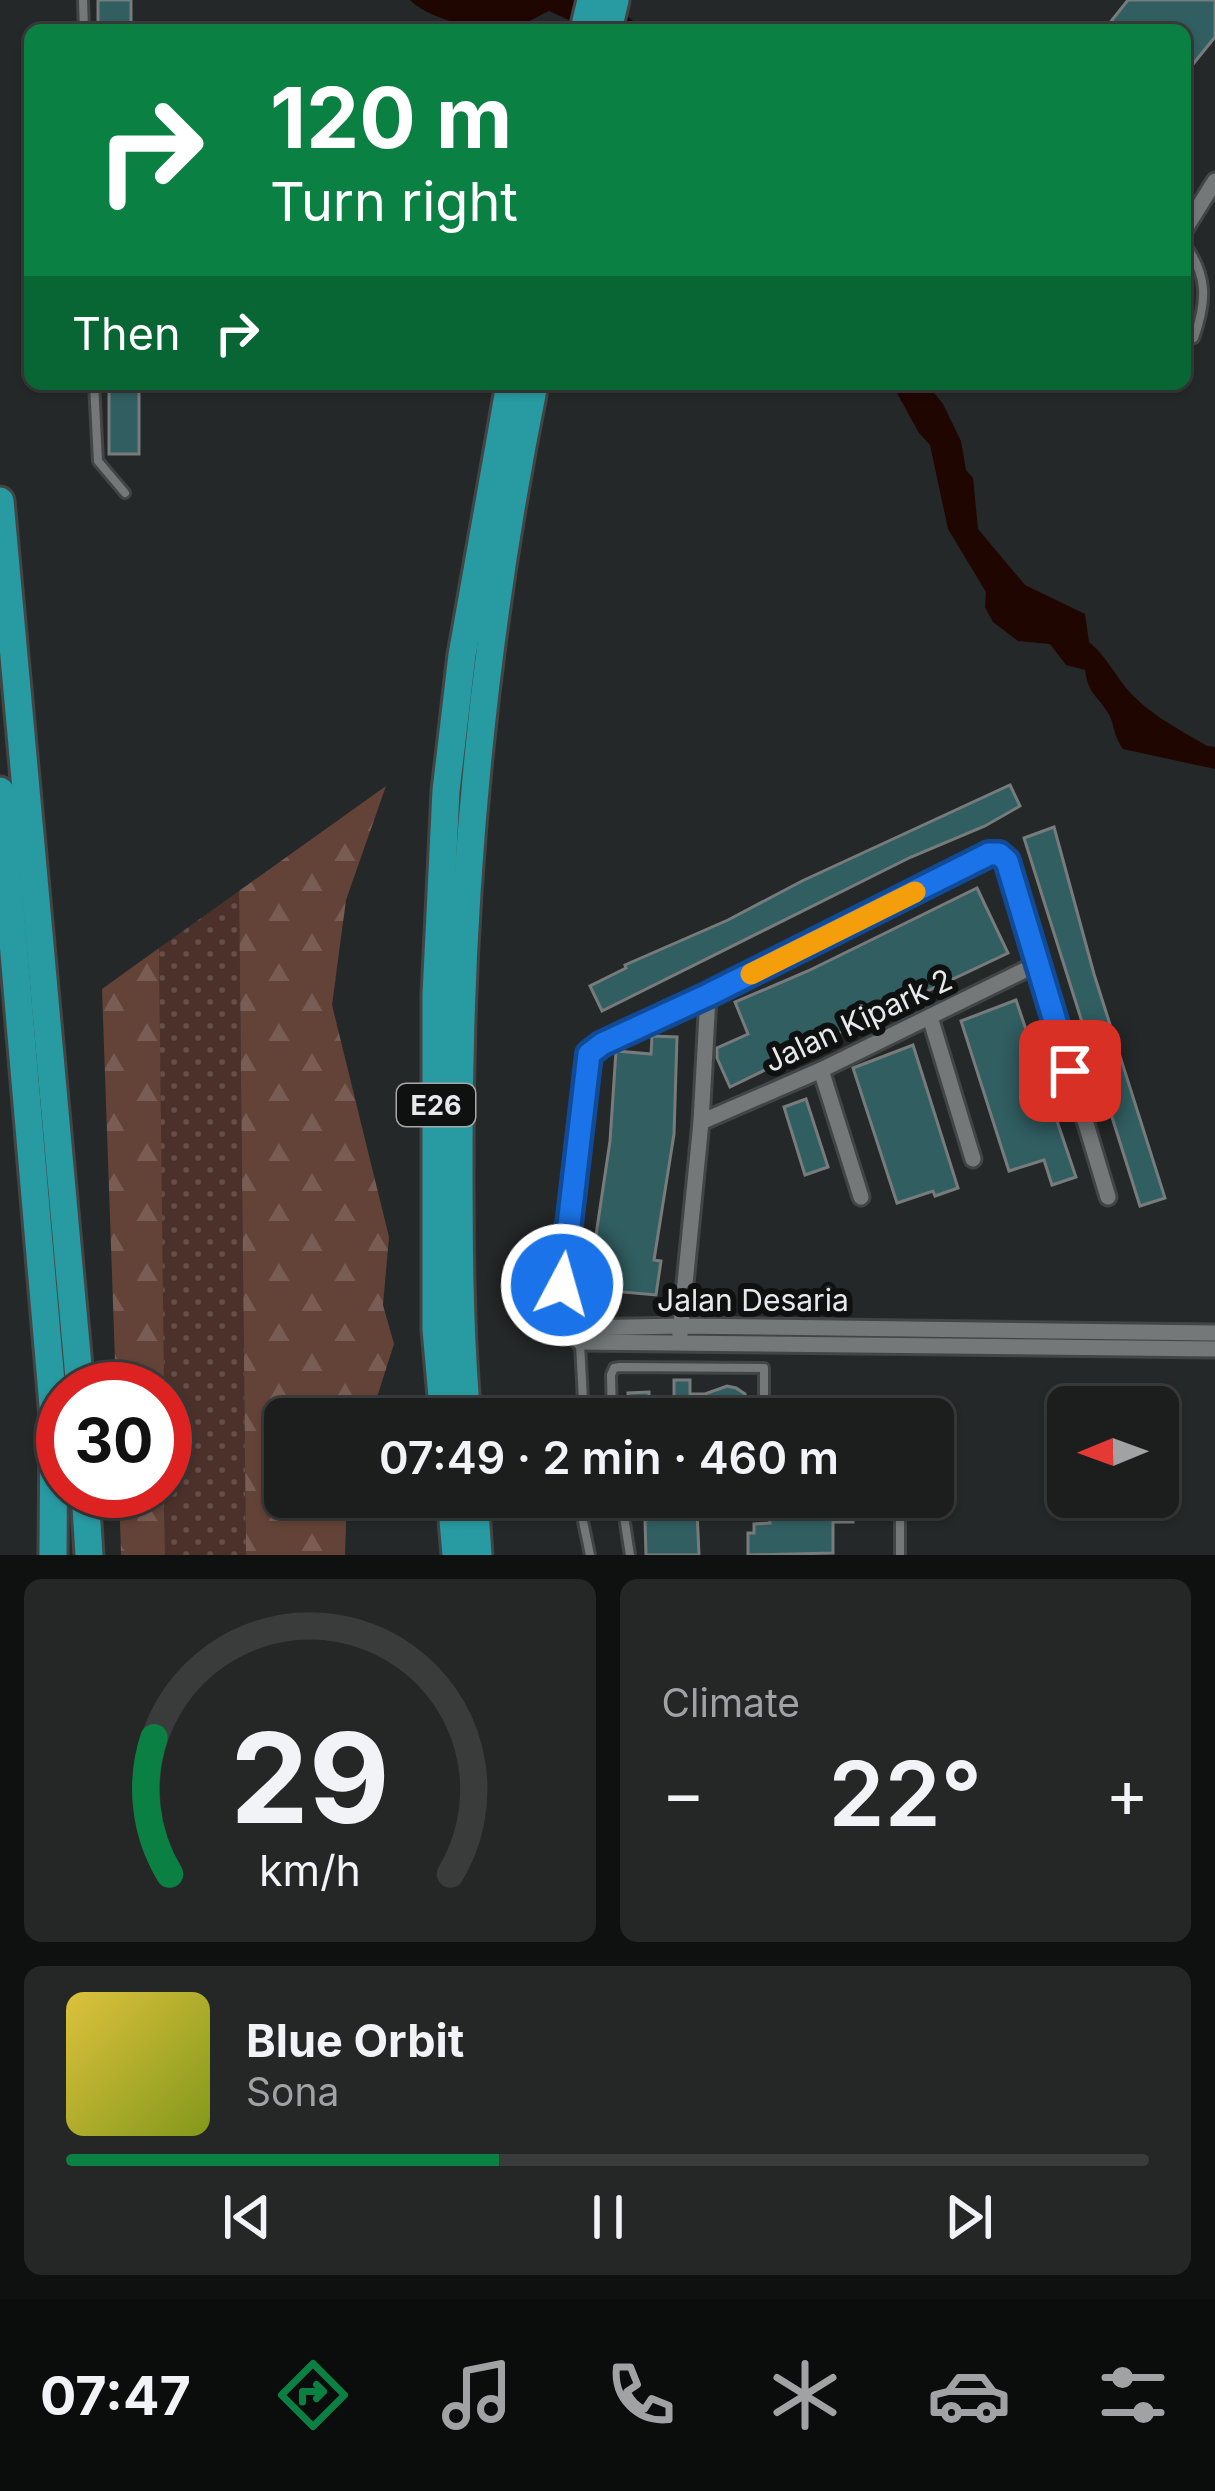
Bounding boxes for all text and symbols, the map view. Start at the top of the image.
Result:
text: 120 m [270,67,512,168]
icon: right [72,72,228,228]
text: Turn right [270,169,518,234]
icon: right [204,300,270,366]
text: Then [72,306,180,361]
street label: Jalan Kipark 2 [759,961,957,1079]
pin [1019,1020,1121,1122]
icon: arrive [1037,1038,1103,1104]
road number: E26 [397,1084,475,1126]
position arrow [499,1222,625,1348]
street label: Jalan Desaria [657,1282,849,1318]
speed limit sign: 30 [36,1362,192,1518]
north arrow [1047,1386,1179,1518]
map controls [1047,1386,1179,1518]
text: 07:49 · 2 min · 460 m [379,1430,839,1485]
text: Climate [662,1679,800,1726]
text: 29 [230,1702,390,1853]
text: 22° [829,1739,982,1848]
text: − [662,1753,705,1833]
text: + [1105,1753,1149,1833]
text: km/h [259,1843,361,1895]
text: Blue Orbit [246,2013,464,2068]
text: Sona [246,2068,339,2115]
icon: previous [214,2184,280,2250]
icon: pause [575,2184,641,2250]
icon: next [936,2184,1002,2250]
icon: directions [271,2353,355,2437]
icon: music [435,2353,519,2437]
icon: phone [599,2353,683,2437]
icon: climate [763,2353,847,2437]
icon: car [927,2353,1011,2437]
icon: filters [1091,2353,1175,2437]
text: 07:47 [40,2363,191,2428]

